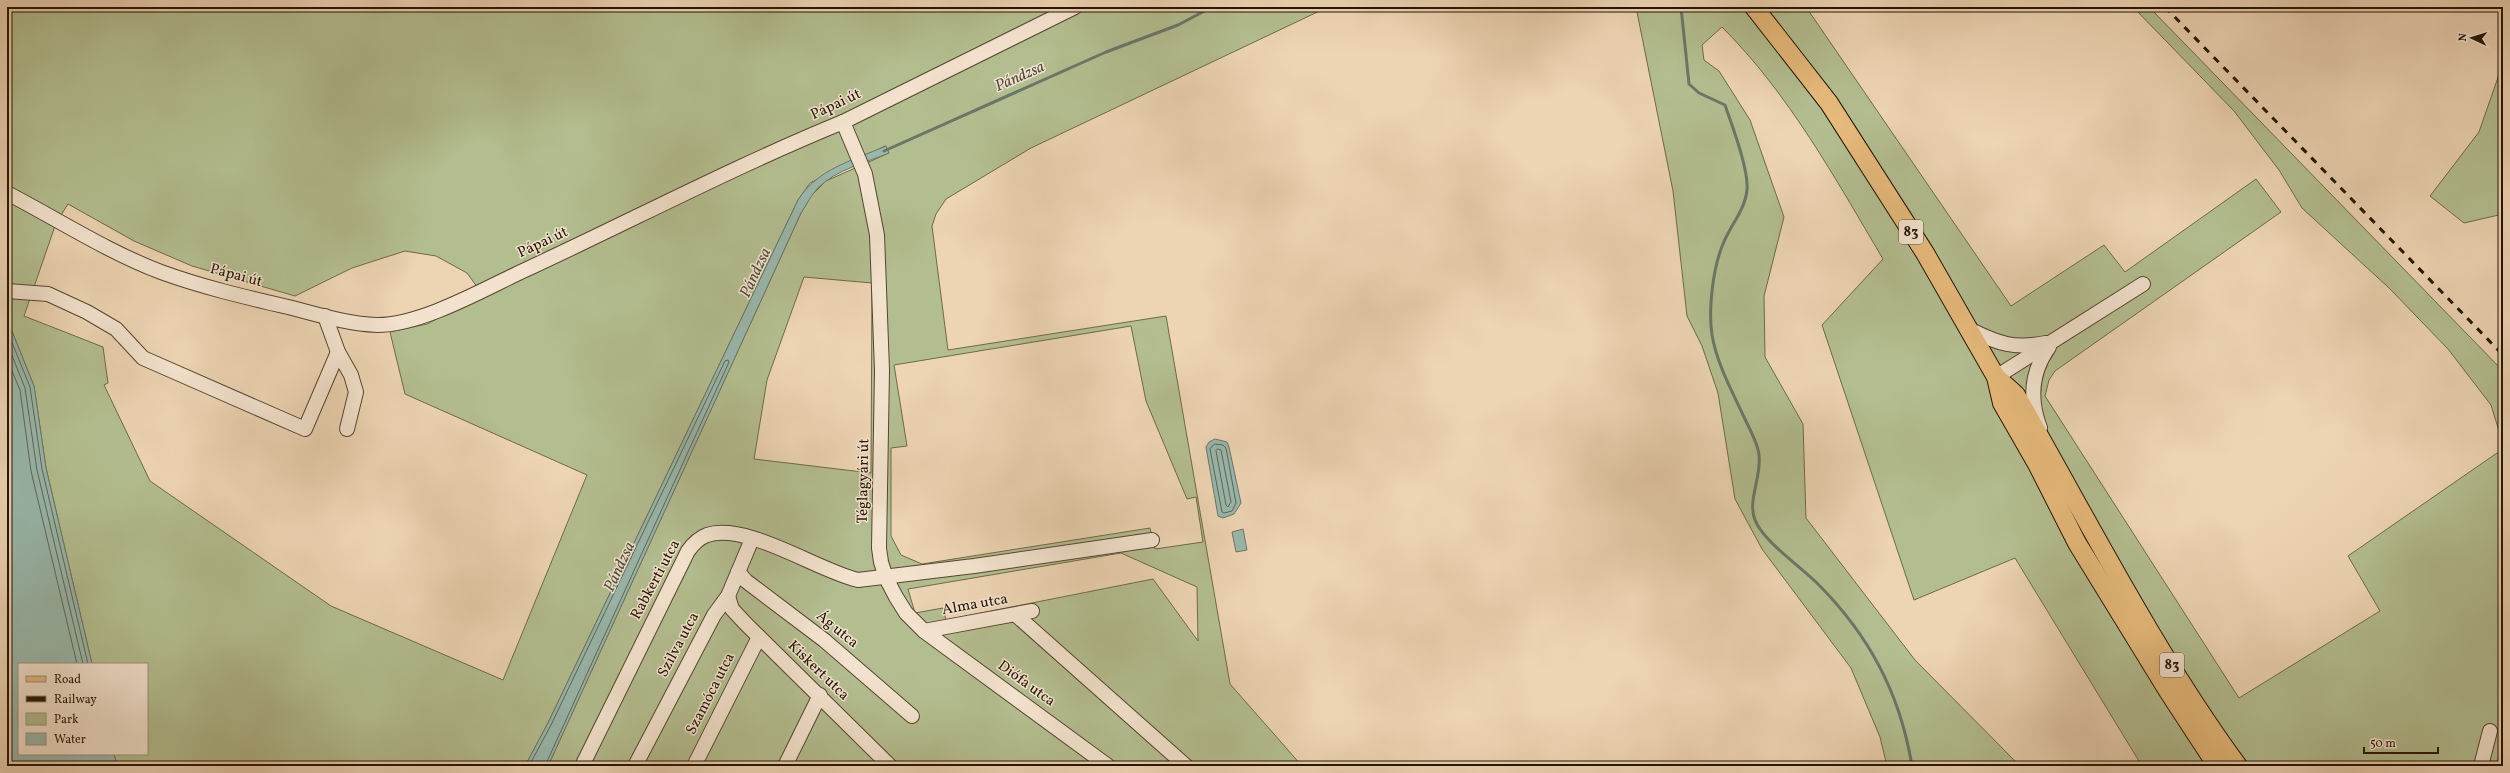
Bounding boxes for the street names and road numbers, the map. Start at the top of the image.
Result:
street label: Pápai út [807,84,865,126]
road number: 83 [1899,220,1923,244]
street label: Pápai út [514,222,572,264]
street label: Pápai út [207,259,265,293]
street label: Téglagyári út [853,438,875,524]
street label: Rabkerti utca [626,536,686,624]
street label: Alma utca [940,589,1010,621]
street label: Ág utca [811,606,863,654]
street label: Szilva utca [653,609,705,681]
street label: Kiskert utca [782,636,854,706]
street label: Szamóca utca [681,649,741,739]
road number: 83 [2160,653,2184,677]
street label: Diófa utca [993,656,1059,712]

